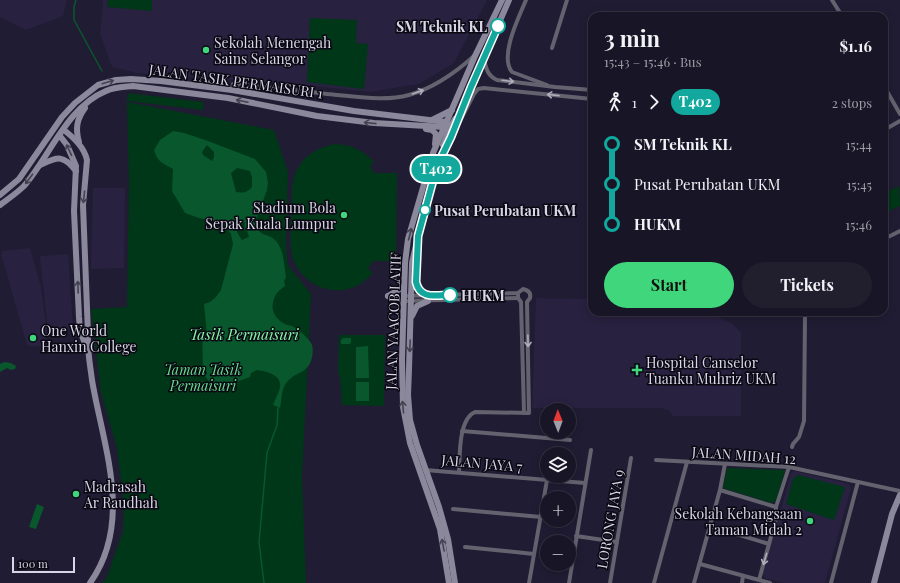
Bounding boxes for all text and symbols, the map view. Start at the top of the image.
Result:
place label: SM Teknik KL [396,17,487,36]
marker: SM Teknik KL [490,18,506,34]
text: 3 min [604,23,660,53]
place label: Sekolah Menengah Sains Selangor [214,33,332,68]
text: $1.16 [839,36,872,56]
marker: Sekolah Menengah Sains Selangor [201,45,211,55]
text: 15:43 – 15:46 · Bus [604,53,701,70]
street label: JALAN TASIK PERMAISURI 1 [147,59,324,103]
one-way arrow [501,77,514,85]
one-way arrow [101,78,114,85]
one-way arrow [412,87,424,95]
one-way arrow [547,91,560,99]
icon: walk [604,91,626,113]
icon: forward [643,91,665,113]
text: T402 [679,92,712,111]
text: 1 [632,94,637,111]
text: 2 stops [832,94,872,111]
one-way arrow [236,97,249,105]
one-way arrow [364,119,377,126]
text: SM Teknik KL [634,134,732,154]
text: 15:44 [846,136,872,153]
one-way arrow [65,144,72,156]
line badge: T402 [408,156,464,182]
text: T402 [419,159,453,178]
one-way arrow [25,173,33,184]
text: Pusat Perubatan UKM [634,174,781,194]
text: 15:45 [847,176,872,193]
one-way arrow [80,190,88,203]
place label: Stadium Bola Sepak Kuala Lumpur [205,198,337,233]
place label: Pusat Perubatan UKM [434,201,576,220]
marker: Pusat Perubatan UKM [419,204,431,216]
marker: Stadium Bola Sepak Kuala Lumpur [339,210,349,220]
text: HUKM [634,214,681,234]
text: 15:46 [845,216,872,233]
one-way arrow [406,228,414,241]
street label: JALAN YAACOB LATIF [381,252,405,391]
button: Start [604,262,734,308]
button: Tickets [742,262,872,308]
one-way arrow [74,281,82,294]
place label: HUKM [461,286,505,305]
marker: HUKM [442,287,458,303]
place label: One World Hanxin College [41,321,137,356]
water label: Tasik Permaisuri [189,324,299,344]
marker: One World Hanxin College [28,333,38,343]
one-way arrow [524,334,532,347]
one-way arrow [406,339,413,352]
place label: Hospital Canselor Tuanku Muhriz UKM [646,353,776,388]
park label: Taman Tasik Permaisuri [164,360,242,395]
marker: Hospital Canselor Tuanku Muhriz UKM [631,364,643,376]
one-way arrow [400,401,407,414]
north arrow [540,403,576,439]
map controls [540,403,576,571]
street label: JALAN MIDAH 12 [690,442,797,468]
button: layers [540,447,576,483]
street label: JALAN JAYA 7 [440,450,524,476]
street label: LORONG JAYA 9 [592,468,628,570]
place label: Madrasah Ar Raudhah [83,477,159,512]
marker: Madrasah Ar Raudhah [71,489,81,499]
button: + [540,491,576,527]
place label: Sekolah Kebangsaan Taman Midah 2 [675,504,803,539]
marker: Sekolah Kebangsaan Taman Midah 2 [805,516,815,526]
button: − [540,535,576,571]
one-way arrow [438,538,446,551]
one-way arrow [761,552,768,565]
scale bar [12,555,75,574]
text: 100 m [18,556,48,571]

